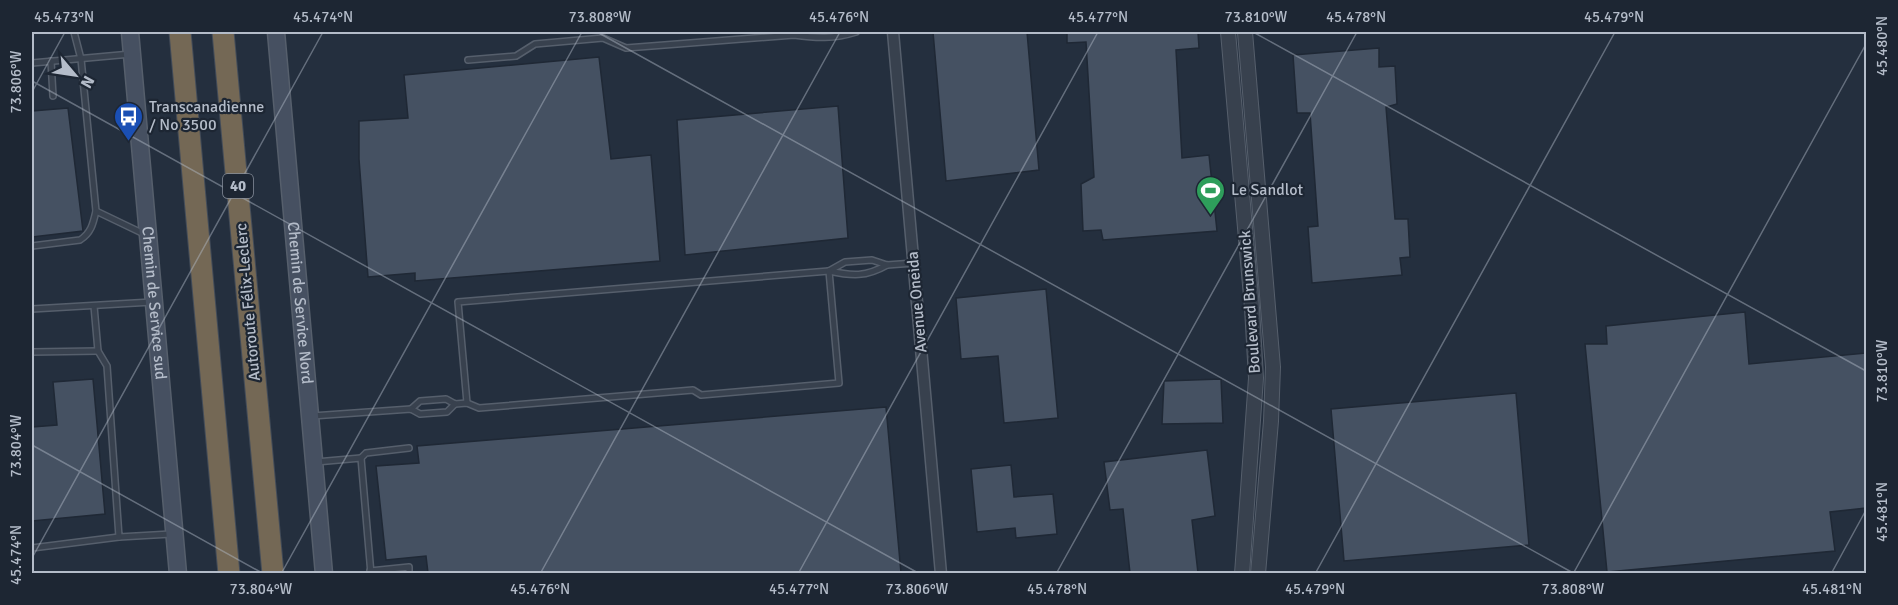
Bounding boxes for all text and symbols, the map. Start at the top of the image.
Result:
text: 45.473°N [34,8,94,26]
text: 45.474°N [293,8,353,26]
text: 73.808°W [569,8,632,26]
text: 45.476°N [809,8,869,26]
text: 45.477°N [1068,8,1128,26]
text: 73.810°W [1225,8,1288,26]
text: 45.478°N [1326,8,1386,26]
text: 45.479°N [1584,8,1644,26]
text: 45.480°N [1873,16,1891,76]
north arrow [45,45,105,105]
text: 73.806°W [7,50,25,113]
text: N [76,72,99,92]
place label: Transcanadienne / No 3500 [149,97,264,135]
bus stop icon: Transcanadienne / No 3500 [112,100,144,142]
road number: 40 [223,174,253,198]
sports icon: Le Sandlot [1194,174,1226,216]
place label: Le Sandlot [1231,180,1303,200]
street label: Chemin de Service Nord [283,221,317,385]
street label: Autoroute Félix-Leclerc [231,222,265,382]
street label: Chemin de Service sud [137,225,171,380]
street label: Boulevard Brunswick [1235,230,1265,374]
street label: Avenue Oneida [903,250,931,354]
text: 73.810°W [1873,339,1891,402]
text: 73.804°W [7,414,25,477]
text: 45.481°N [1873,482,1891,542]
text: 45.474°N [7,525,25,585]
text: 73.804°W [230,580,293,598]
text: 45.476°N [510,580,570,598]
text: 45.477°N [769,580,829,598]
text: 73.806°W [886,580,949,598]
text: 45.478°N [1027,580,1087,598]
text: 45.479°N [1285,580,1345,598]
text: 73.808°W [1542,580,1605,598]
text: 45.481°N [1802,580,1862,598]

